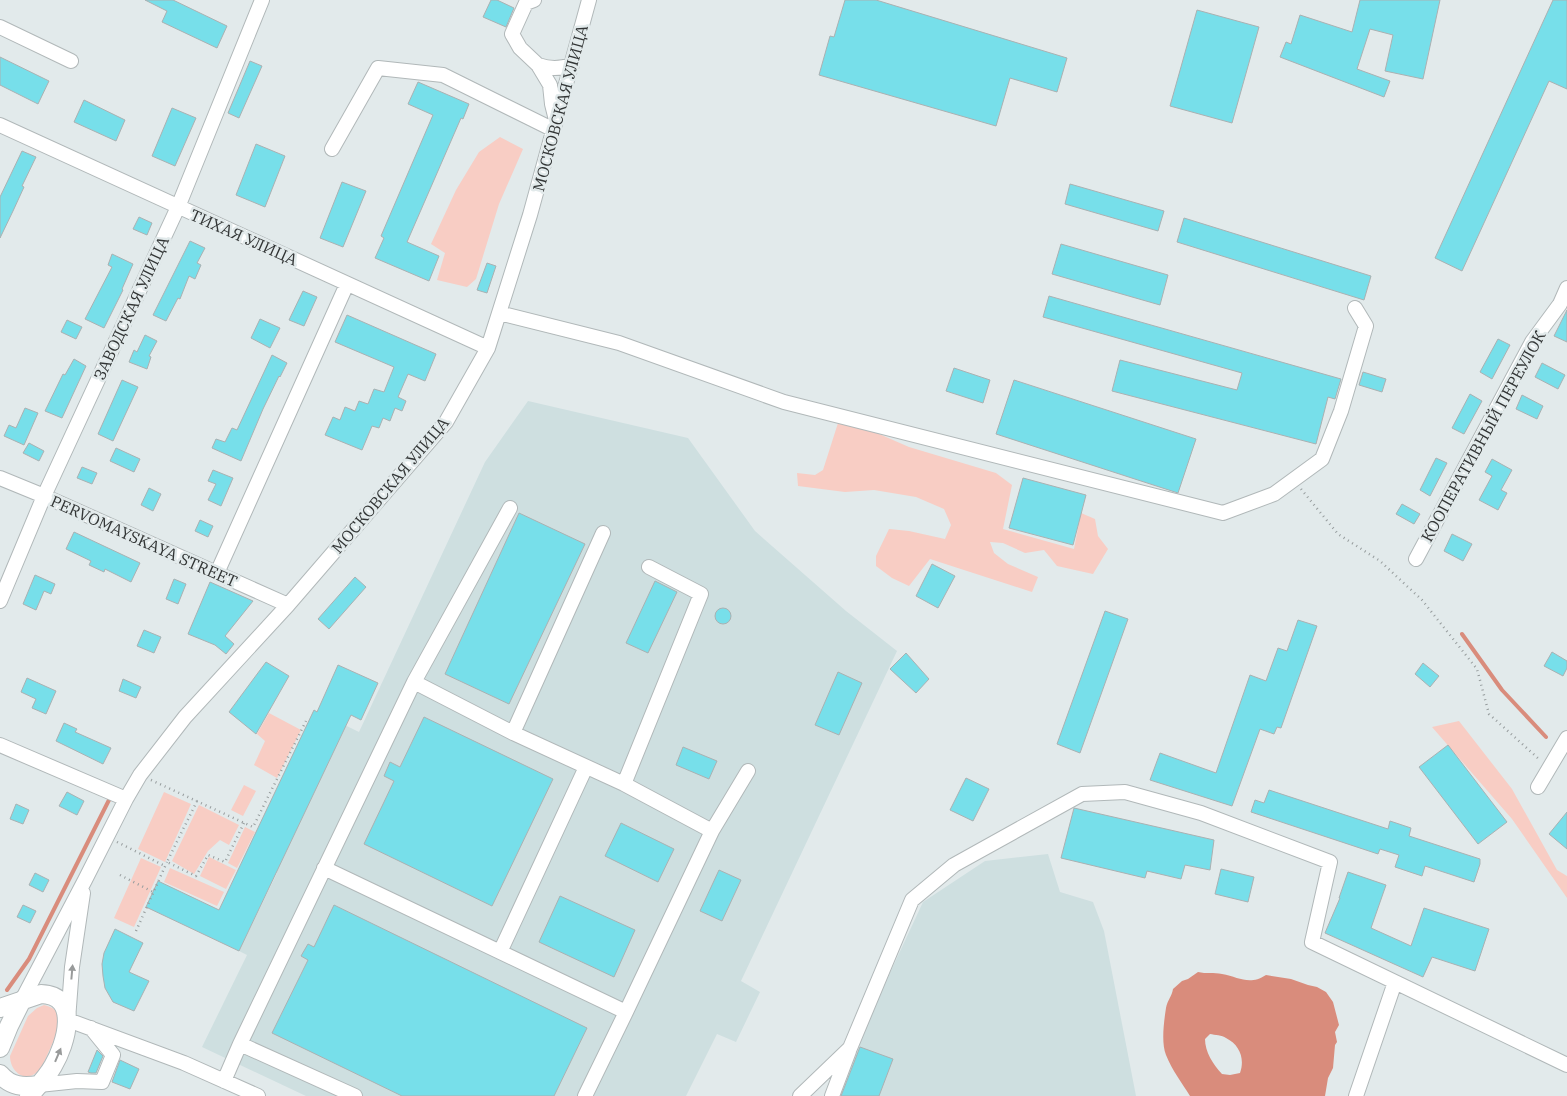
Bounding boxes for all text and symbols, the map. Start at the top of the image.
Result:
street label: МОСКОВСКАЯ УЛИЦА [528,22,592,194]
street label: ТИХАЯ УЛИЦА [187,204,301,270]
street label: ЗАВОДСКАЯ УЛИЦА [89,233,173,383]
street label: КООПЕРАТИВНЫЙ ПЕРЕУЛОК [1416,327,1550,545]
street label: МОСКОВСКАЯ УЛИЦА [327,413,453,557]
street label: PERVOMAYSKAYA STREET [48,491,240,591]
one-way arrow [68,963,76,979]
one-way arrow [55,1048,63,1062]

